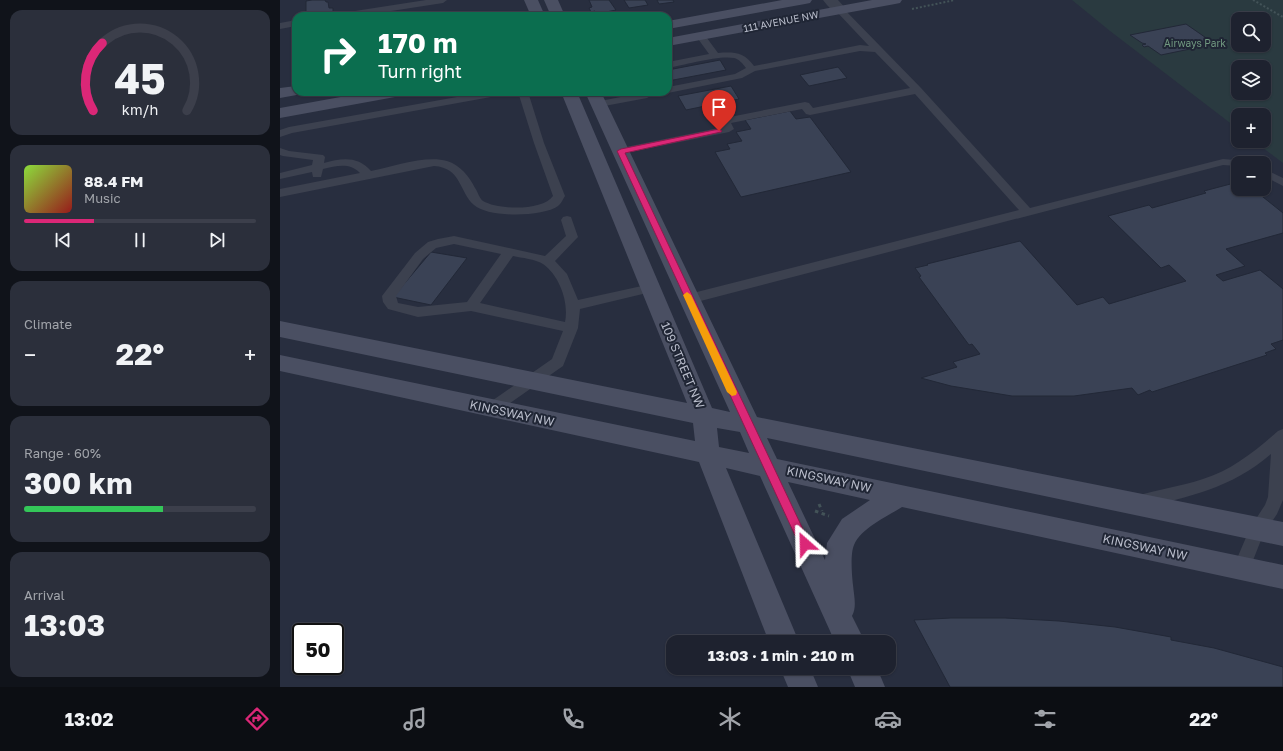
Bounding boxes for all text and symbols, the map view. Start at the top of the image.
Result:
street label: 111 AVENUE NW [742,8,820,34]
map controls [1231,12,1271,196]
button: search [1231,12,1271,52]
text: 170 m [378,26,457,59]
icon: right [312,28,364,80]
park label: Airways Park [1164,37,1226,49]
text: 45 [114,53,166,103]
text: Turn right [378,60,462,82]
button: layers [1231,60,1271,100]
pin [702,90,736,131]
icon: arrive [708,96,730,118]
text: km/h [122,100,158,117]
button: + [1231,108,1271,148]
button: − [1231,156,1271,196]
text: 88.4 FM [84,172,143,190]
text: Music [84,190,121,206]
icon: previous [52,229,74,251]
icon: pause [129,229,151,251]
icon: next [206,229,228,251]
text: Climate [24,316,72,332]
street label: 109 STREET NW [658,319,708,411]
text: 22° [116,336,164,372]
text: − [24,341,36,368]
text: + [244,341,256,368]
street label: KINGSWAY NW [468,397,556,429]
text: Range · 60% [24,445,101,461]
street label: KINGSWAY NW [785,463,873,495]
text: 300 km [24,465,132,501]
position arrow [784,523,826,565]
street label: KINGSWAY NW [1101,531,1189,563]
text: Arrival [24,587,65,603]
text: 13:03 [24,607,105,643]
speed limit sign: 50 [292,623,344,675]
text: 13:03 · 1 min · 210 m [708,646,854,664]
icon: directions [243,705,271,733]
icon: music [401,705,429,733]
icon: phone [559,705,587,733]
icon: climate [716,705,744,733]
icon: car [874,705,902,733]
icon: filters [1031,705,1059,733]
text: 13:02 [65,708,114,730]
text: 22° [1189,708,1218,730]

